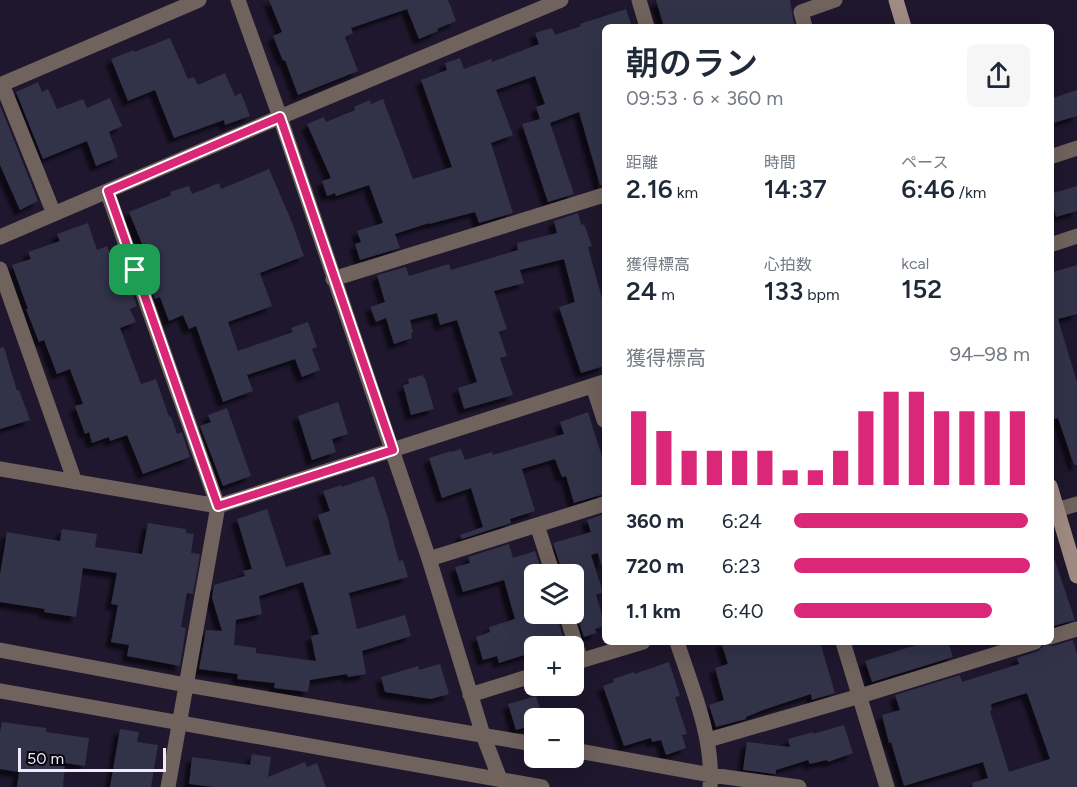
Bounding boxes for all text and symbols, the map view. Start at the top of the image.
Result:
text: 朝のラン [626,44,758,83]
button: share [967,44,1030,107]
text: 09:53 · 6 × 360 m [626,86,783,110]
text: 距離 [626,153,658,172]
text: 時間 [764,153,796,172]
text: ペース [901,153,949,172]
text: 2.16 [626,173,673,205]
text: 14:37 [764,173,827,205]
text: 6:46 [901,173,955,205]
text: km [673,183,698,202]
text: /km [955,183,986,202]
pin [109,244,160,295]
icon: arrive [118,253,151,286]
text: kcal [901,254,929,273]
text: 獲得標高 [626,255,690,274]
text: 心拍数 [764,255,812,274]
text: 152 [901,273,942,305]
text: 24 [626,275,657,307]
text: 133 [764,275,803,307]
text: m [657,285,675,304]
text: bpm [803,285,840,304]
text: 94–98 m [950,342,1030,366]
text: 獲得標高 [626,346,706,370]
text: 360 m [626,509,684,533]
text: 6:24 [722,509,762,533]
text: 720 m [626,554,684,578]
text: 6:23 [722,554,760,578]
map controls [524,564,584,768]
button: layers [524,564,584,624]
text: 1.1 km [626,599,681,623]
text: 6:40 [722,599,764,623]
button: + [524,636,584,696]
button: − [524,708,584,768]
scale bar [18,745,166,772]
text: 50 m [27,749,64,768]

